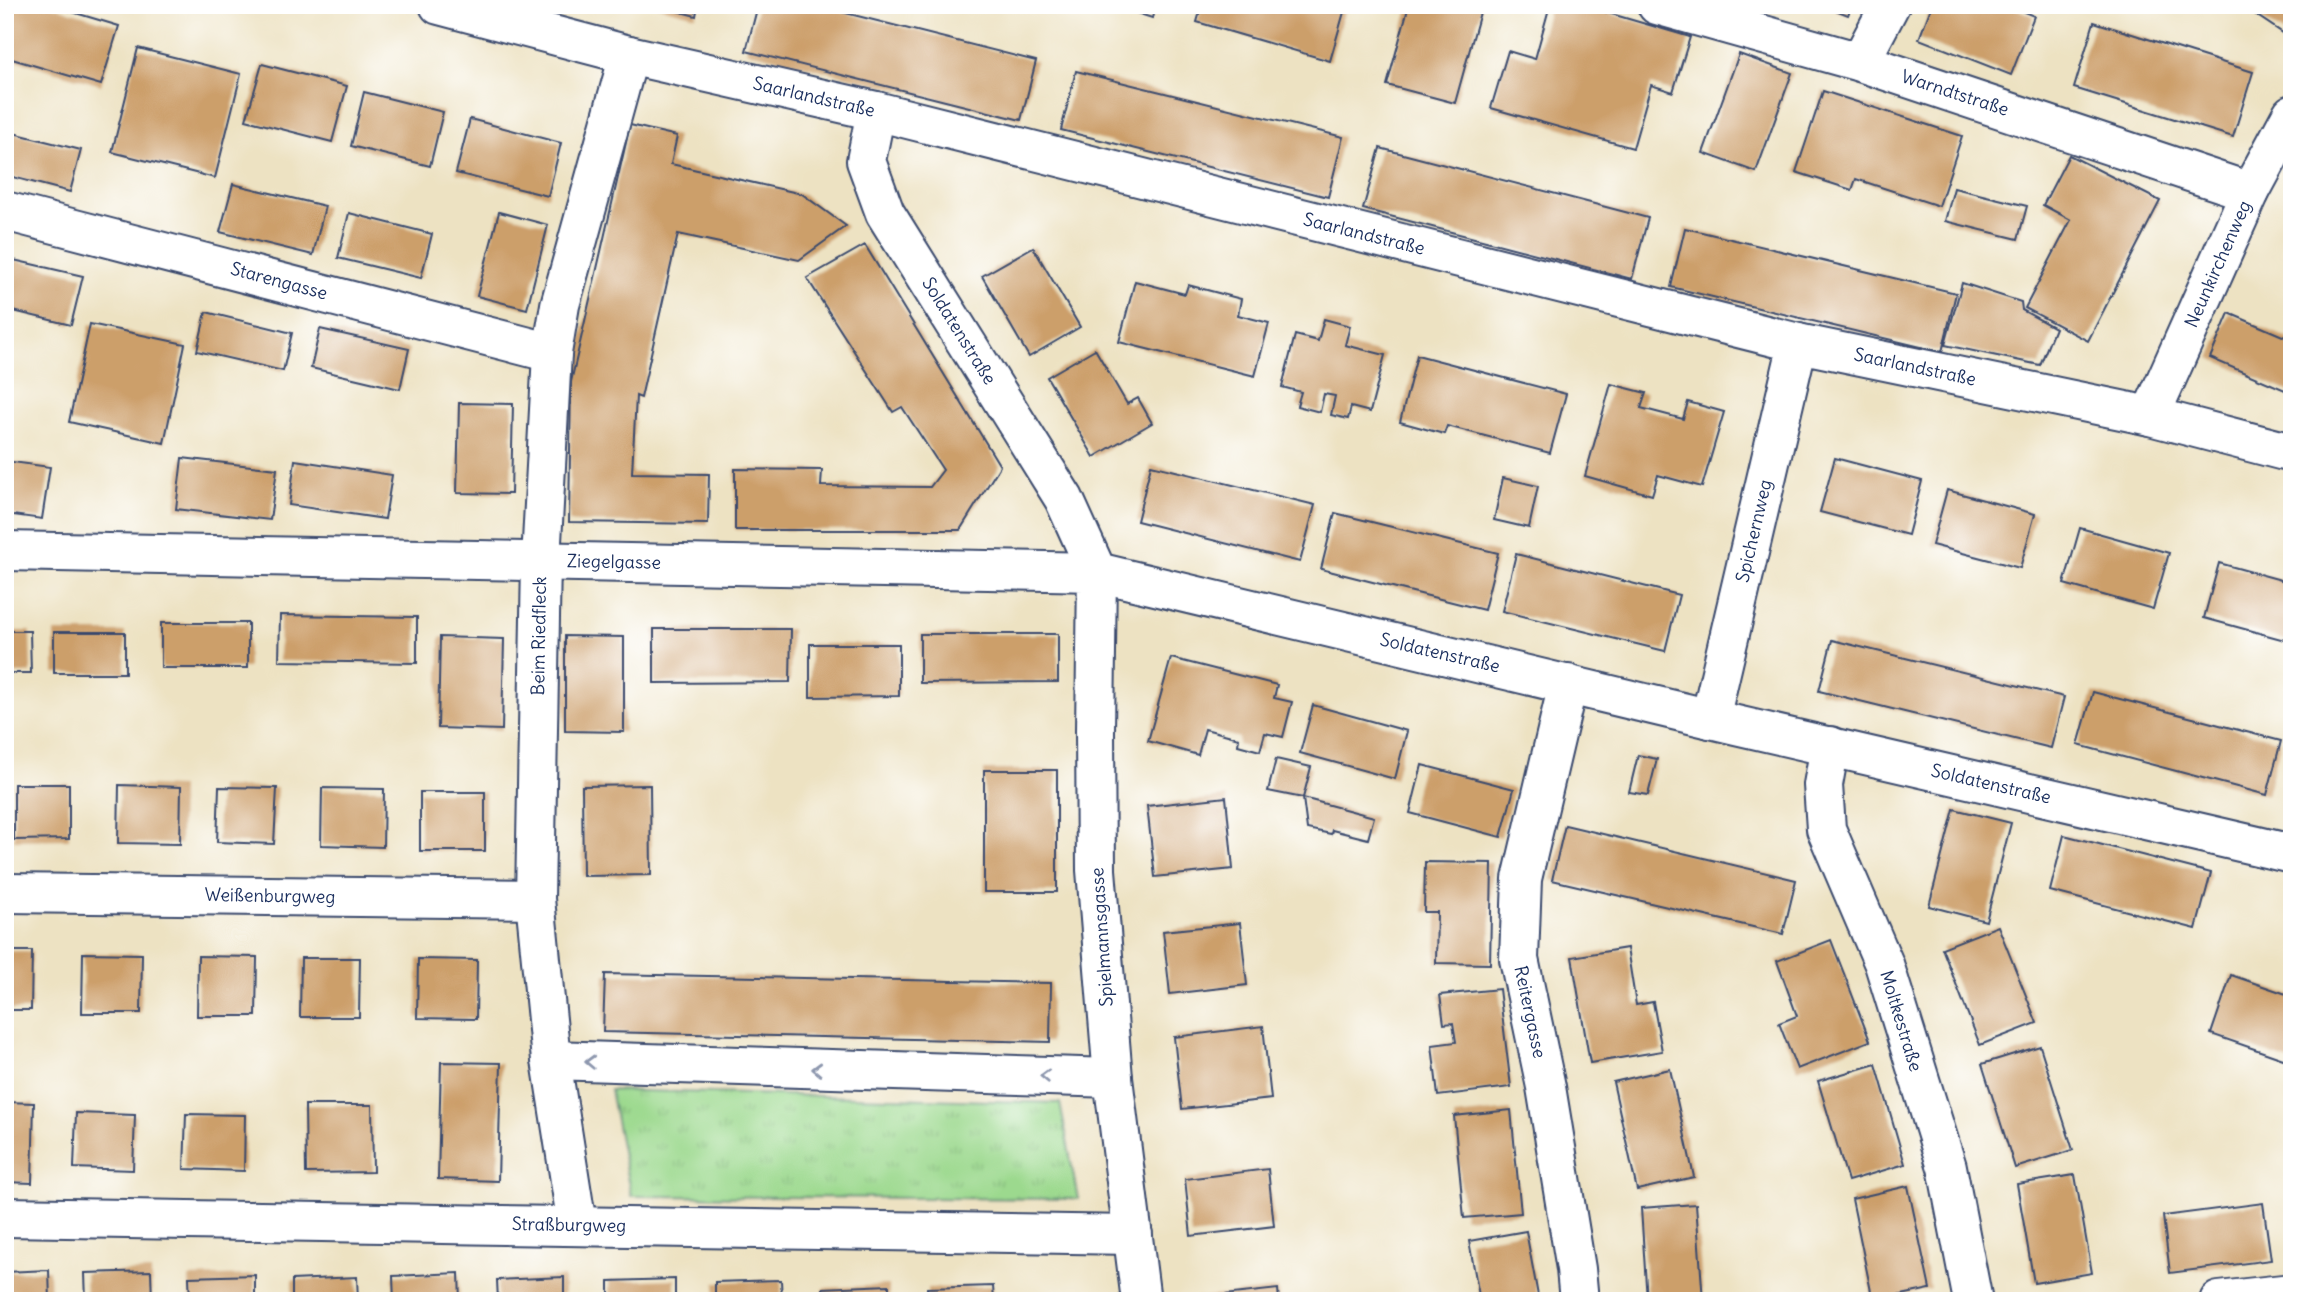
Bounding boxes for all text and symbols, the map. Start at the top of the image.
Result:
street label: Warndtstraße [1899,64,2012,121]
street label: Saarlandstraße [751,71,877,122]
street label: Neunkirchenweg [2179,197,2256,331]
street label: Saarlandstraße [1301,207,1427,260]
street label: Starengasse [228,257,330,304]
street label: Soldatenstraße [917,273,1002,389]
street label: Saarlandstraße [1852,342,1978,391]
street label: Spichernweg [1730,477,1777,585]
street label: Ziegelgasse [567,549,661,574]
street label: Beim Riedfleck [526,576,551,696]
street label: Soldatenstraße [1378,628,1502,677]
street label: Soldatenstraße [1929,759,2053,808]
street label: Spielmannsgasse [1085,867,1118,1007]
street label: Weißenburgweg [204,883,336,908]
street label: Reitergasse [1509,964,1552,1060]
street label: Moltkestraße [1875,967,1928,1074]
one-way arrow [584,1054,595,1069]
one-way arrow [812,1061,823,1076]
one-way arrow [1039,1068,1050,1083]
street label: Straßburgweg [512,1212,626,1237]

